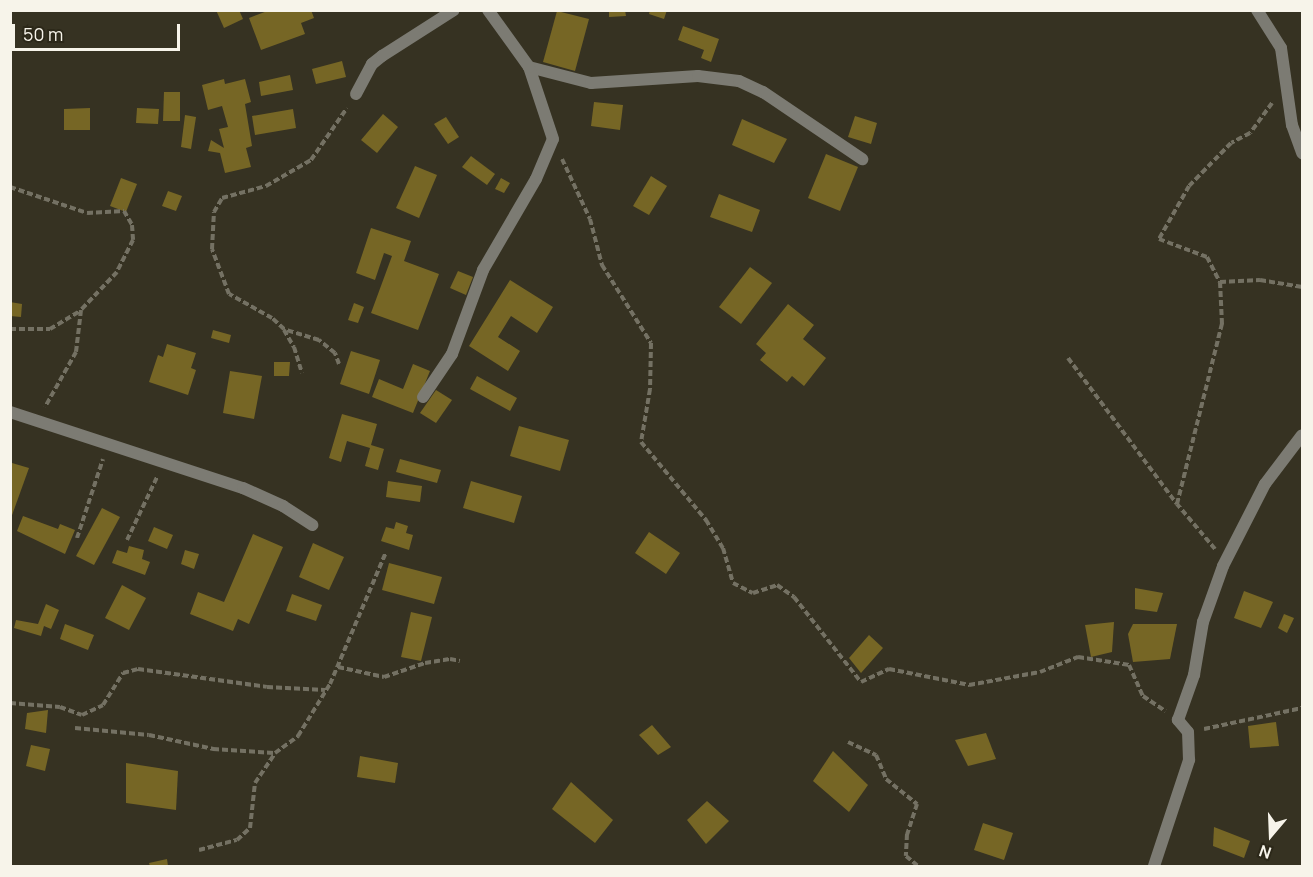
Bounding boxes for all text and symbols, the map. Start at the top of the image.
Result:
scale bar [15,12,183,50]
text: 50 m [23,22,63,46]
north arrow [1241,805,1301,865]
text: N [1256,840,1274,864]

